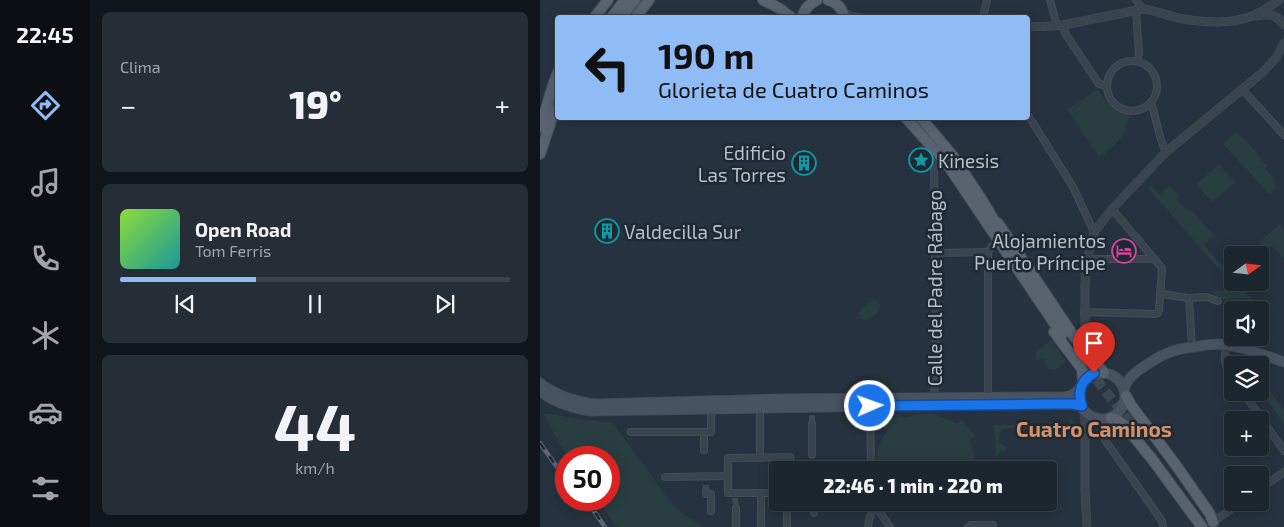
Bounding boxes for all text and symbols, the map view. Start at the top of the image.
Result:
text: 22:45 [16,21,74,47]
text: 190 m [658,34,754,76]
icon: left [575,35,640,100]
text: Clima [120,57,161,76]
text: Glorieta de Cuatro Caminos [658,76,929,102]
text: 19° [289,81,342,127]
icon: directions [28,88,63,123]
text: − [120,88,136,122]
text: + [495,88,510,122]
place label: Edificio Las Torres [698,141,786,186]
place icon: Kinesis [908,147,934,173]
place label: Kinesis [938,149,999,172]
building icon: Edificio Las Torres [791,150,817,176]
icon: music [28,165,63,200]
street label: Calle del Padre Rábago [923,190,946,386]
text: Open Road [195,218,291,241]
building icon: Valdecilla Sur [594,218,620,244]
place label: Valdecilla Sur [624,220,742,243]
place label: Alojamientos Puerto Príncipe [974,229,1106,274]
hotel icon: Alojamientos Puerto Príncipe [1111,238,1137,264]
icon: phone [28,241,63,276]
text: Tom Ferris [195,241,271,260]
north arrow [1224,246,1269,291]
map controls [1224,246,1269,511]
icon: previous [171,290,199,318]
icon: pause [301,290,329,318]
icon: next [431,290,459,318]
button: sound [1224,301,1269,346]
icon: climate [28,318,63,353]
pin [1073,322,1115,373]
icon: arrive [1080,329,1108,357]
button: layers [1224,356,1269,401]
position arrow [843,379,895,431]
text: 44 [274,386,356,464]
icon: car [28,395,63,430]
button: + [1224,411,1269,456]
district label: Cuatro Caminos [1016,416,1172,441]
speed limit sign: 50 [555,446,620,511]
text: km/h [295,458,335,477]
button: − [1224,466,1269,511]
icon: filters [28,471,63,506]
text: 22:46 · 1 min · 220 m [823,474,1003,497]

